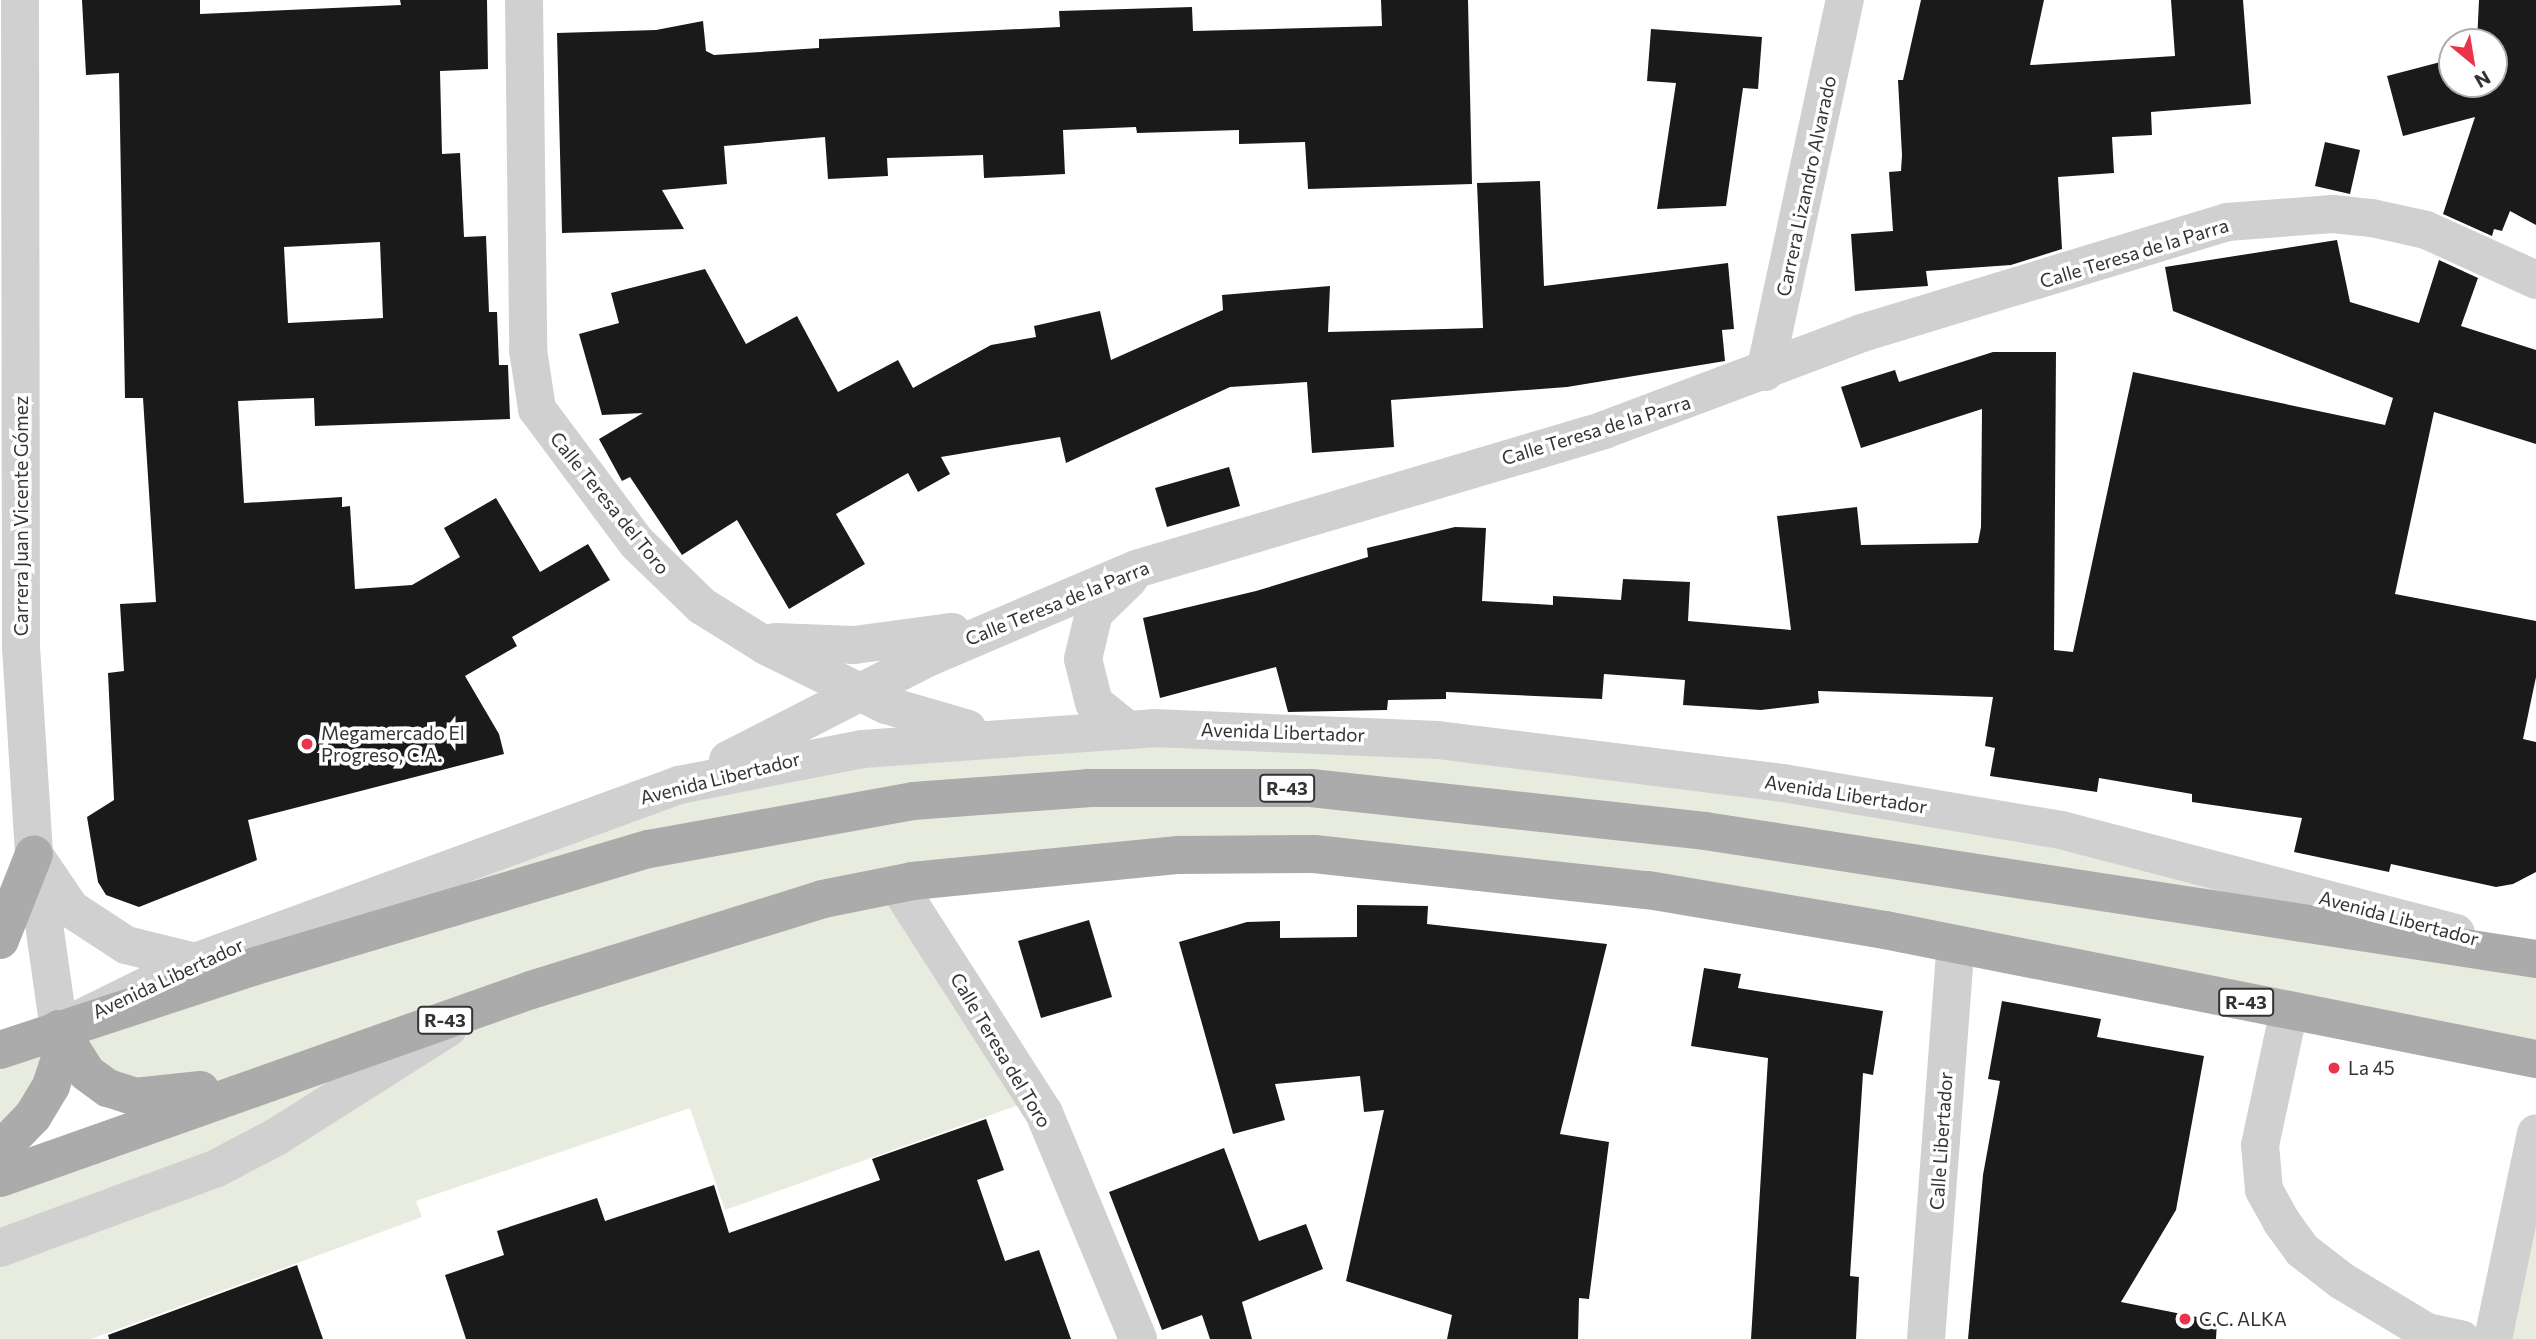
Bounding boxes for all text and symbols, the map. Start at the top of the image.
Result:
north arrow [2438,28,2508,98]
text: N [2471,66,2495,93]
street label: Carrera Lizandro Alvarado [1771,74,1841,298]
street label: Calle Teresa de la Parra [2037,213,2231,293]
street label: Calle Teresa de la Parra [1499,390,1693,470]
street label: Carrera Juan Vicente Gómez [10,396,32,636]
street label: Calle Teresa del Toro [546,427,674,579]
street label: Calle Teresa de la Parra [962,556,1152,650]
street label: Avenida Libertador [1200,718,1366,746]
place label: Megamercado El Progreso, C.A. [321,722,465,766]
marker: Megamercado El Progreso, C.A. [299,736,315,752]
street label: Avenida Libertador [637,747,803,809]
street label: Avenida Libertador [1763,770,1929,818]
road number: R-43 [1259,774,1315,802]
street label: Avenida Libertador [2317,886,2481,950]
street label: Avenida Libertador [89,933,247,1023]
street label: Calle Teresa del Toro [946,968,1056,1132]
road number: R-43 [2218,987,2274,1016]
road number: R-43 [417,1006,473,1035]
place label: La 45 [2348,1057,2395,1079]
marker: La 45 [2326,1060,2342,1076]
street label: Calle Libertador [1925,1071,1957,1211]
place label: C.C. ALKA [2199,1308,2287,1330]
marker: C.C. ALKA [2177,1311,2193,1327]

